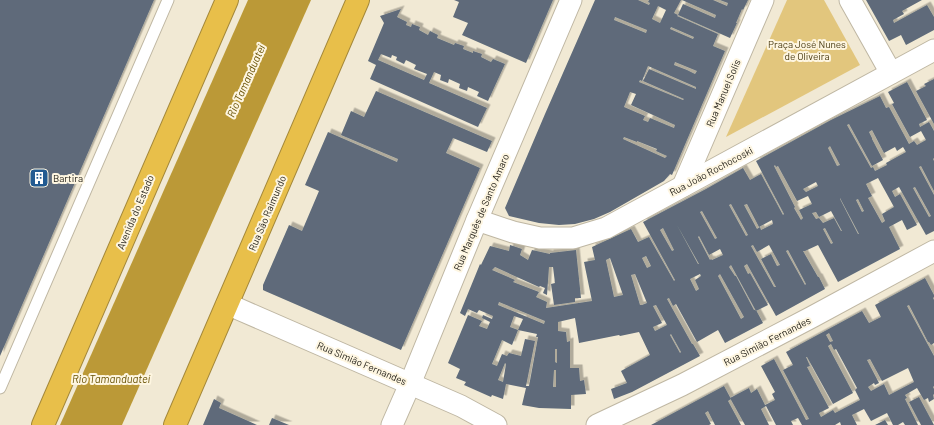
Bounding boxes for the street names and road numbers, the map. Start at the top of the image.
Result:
street label: Rua Manuel Solis [703,57,743,129]
street label: Rua João Rochocoski [667,144,755,198]
street label: Rua Marquês de Santo Amaro [451,152,511,272]
street label: Avenida do Estado [114,173,156,251]
street label: Rua São Raimundo [246,174,288,252]
street label: Rua Simião Fernandes [722,314,813,368]
street label: Rua Simião Fernandes [316,339,409,387]

